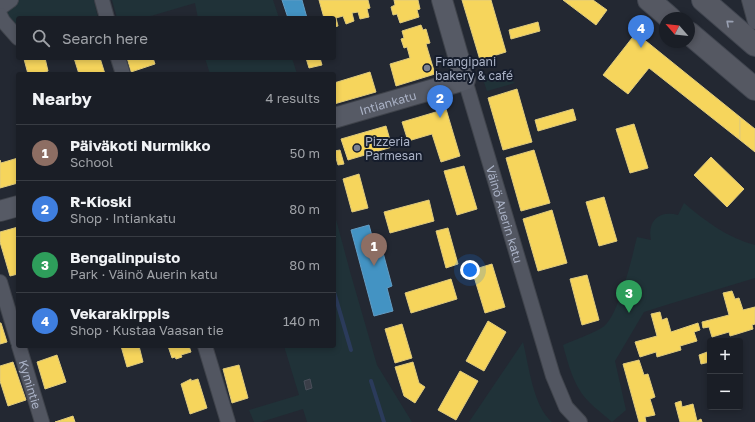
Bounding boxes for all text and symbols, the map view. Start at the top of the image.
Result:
north arrow [659,12,695,48]
pin: 4 [628,15,654,48]
search box [16,16,336,60]
one-way arrow [726,20,734,27]
icon: search [30,27,52,49]
text: Search here [62,29,148,47]
place label: Frangipani bakery & café [435,54,513,83]
marker: Frangipani bakery & café [422,63,432,73]
pin: 2 [427,85,453,118]
street label: Intiankatu [358,87,418,118]
text: Nearby [32,88,92,109]
text: 4 results [266,90,320,106]
place label: Pizzeria Parmesan [365,134,422,163]
text: Päiväkoti Nurmikko [70,136,211,154]
marker: Pizzeria Parmesan [352,143,362,153]
text: 1 [42,145,48,161]
text: 50 m [290,145,320,161]
text: School [70,154,113,170]
street label: Väinö Auerin katu [483,164,526,265]
text: R-Kioski [70,192,131,210]
text: 2 [41,201,49,217]
text: 80 m [289,201,320,217]
text: Shop · Intiankatu [70,210,176,226]
pin: 1 [361,233,387,266]
text: Bengalinpuisto [70,248,180,266]
text: 3 [41,257,49,273]
text: 80 m [289,257,320,273]
your location [460,260,480,280]
text: Park · Väinö Auerin katu [70,266,218,282]
pin: 3 [616,280,642,313]
text: Vekarakirppis [70,304,170,322]
text: 4 [41,313,49,329]
text: 140 m [283,313,320,329]
text: Shop · Kustaa Vaasan tie [70,322,223,338]
map controls [707,338,743,410]
button: + [707,338,743,374]
street label: Kymintie [16,358,45,411]
button: − [707,374,743,410]

